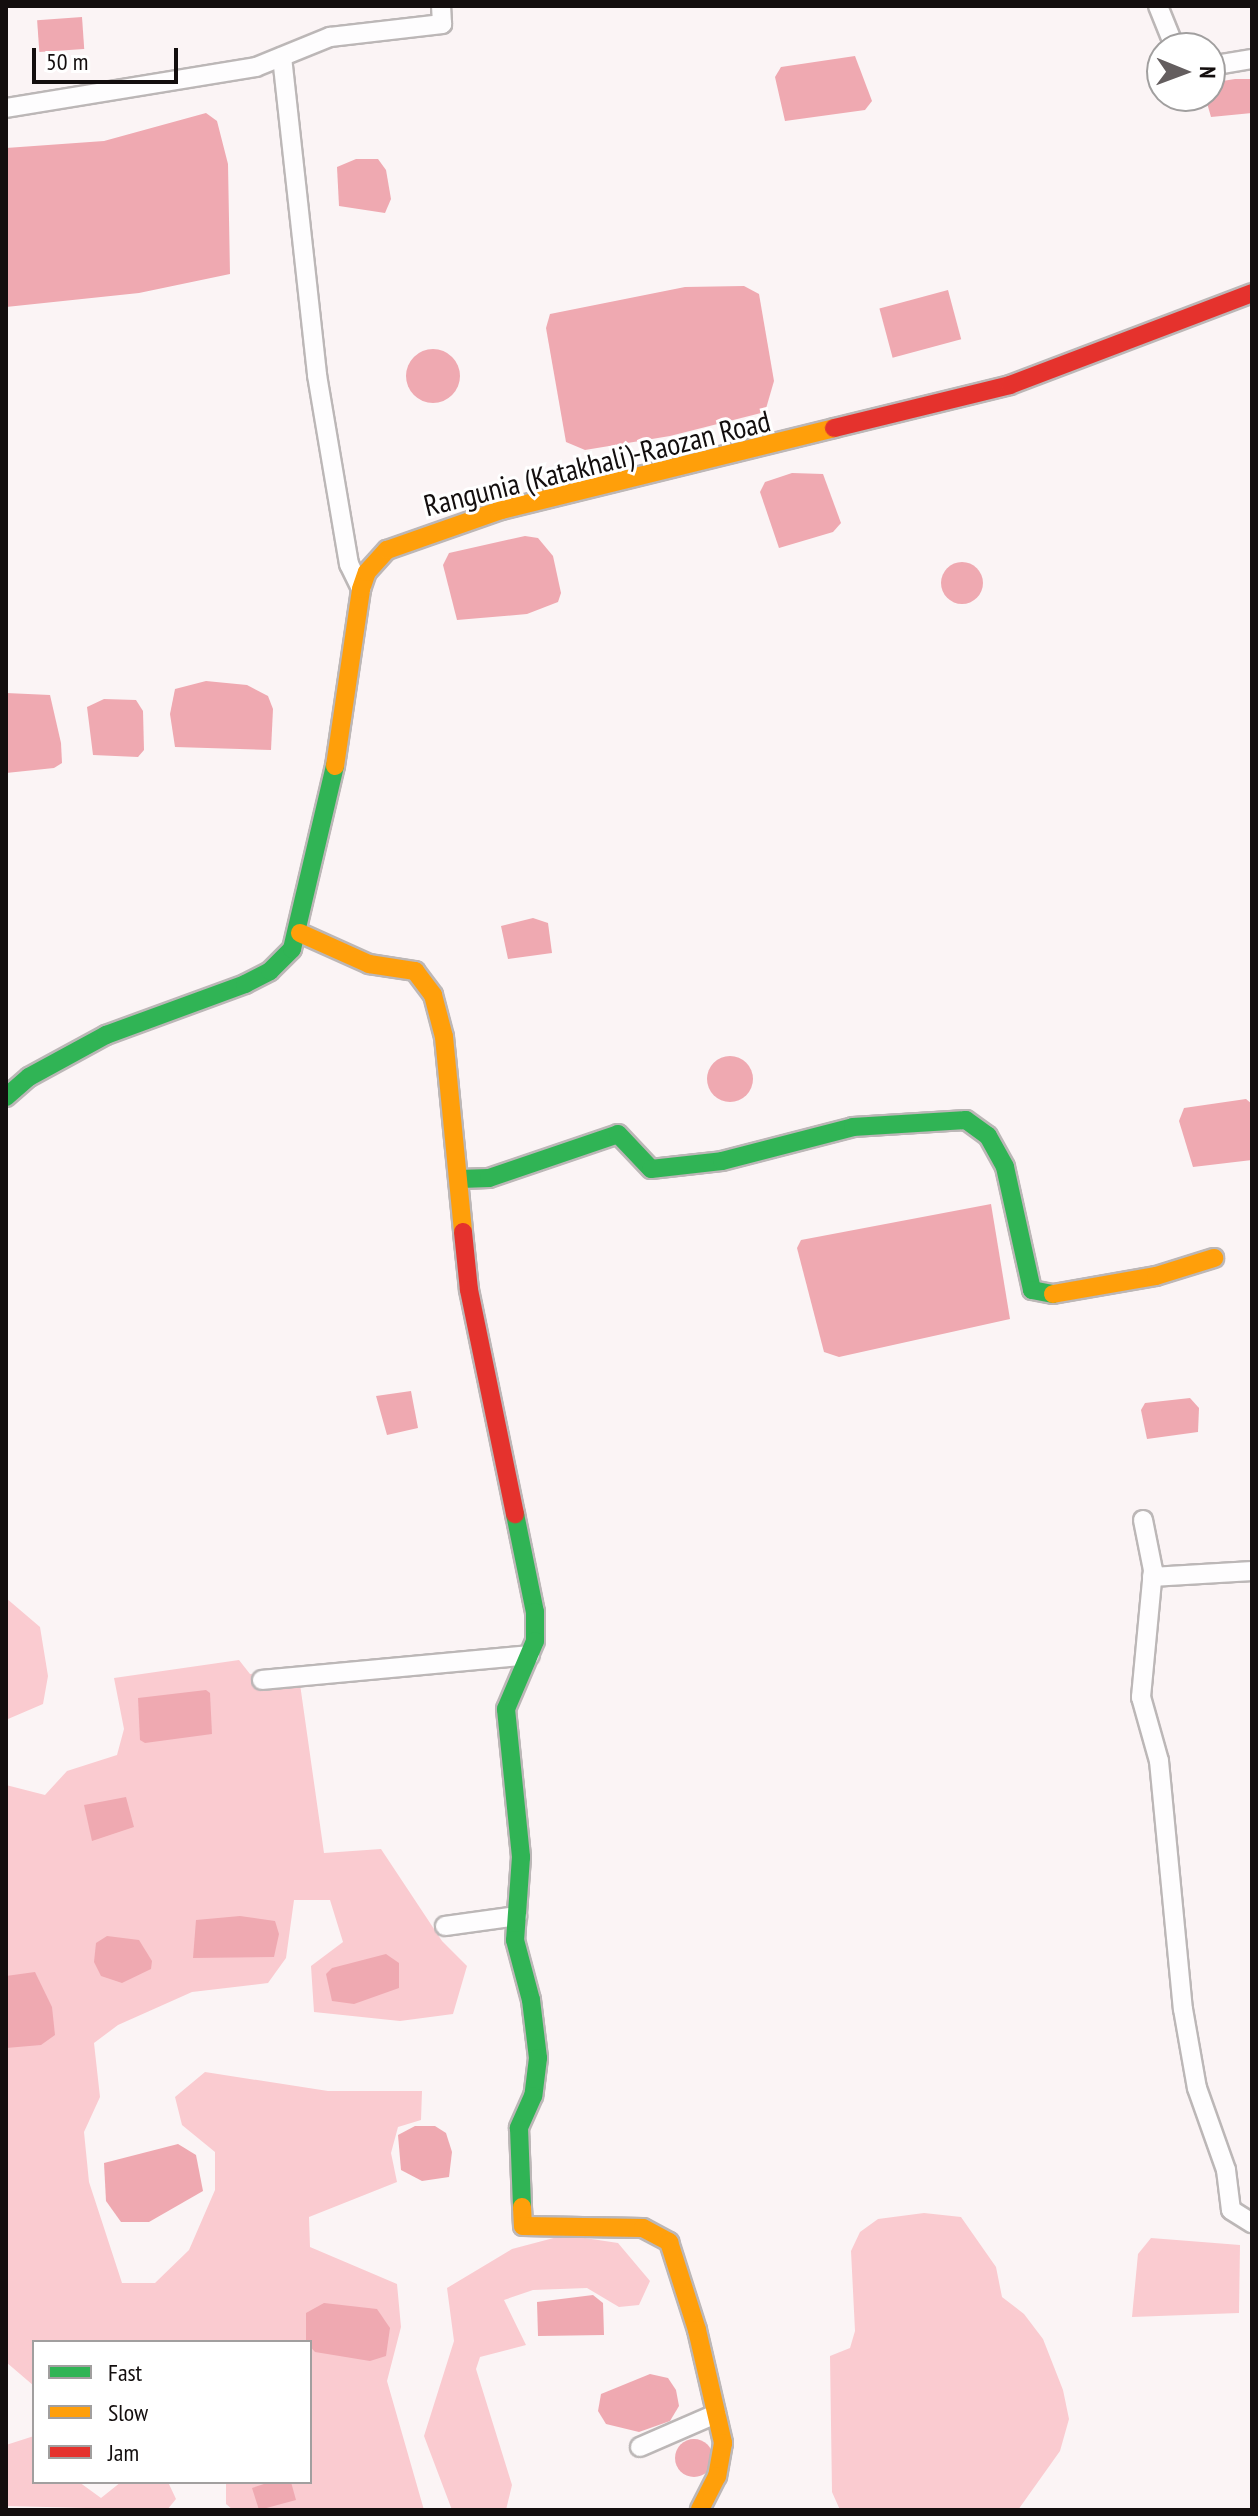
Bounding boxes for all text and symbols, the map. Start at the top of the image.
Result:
scale bar [36,32,182,82]
north arrow [1146,32,1226,112]
text: 50 m [46,46,88,77]
text: N [1194,66,1222,79]
street label: Rangunia (Katakhali)-Raozan Road [420,403,774,523]
legend [32,2340,312,2484]
text: Fast [108,2357,142,2388]
text: Slow [108,2397,148,2428]
text: Jam [108,2437,139,2468]

